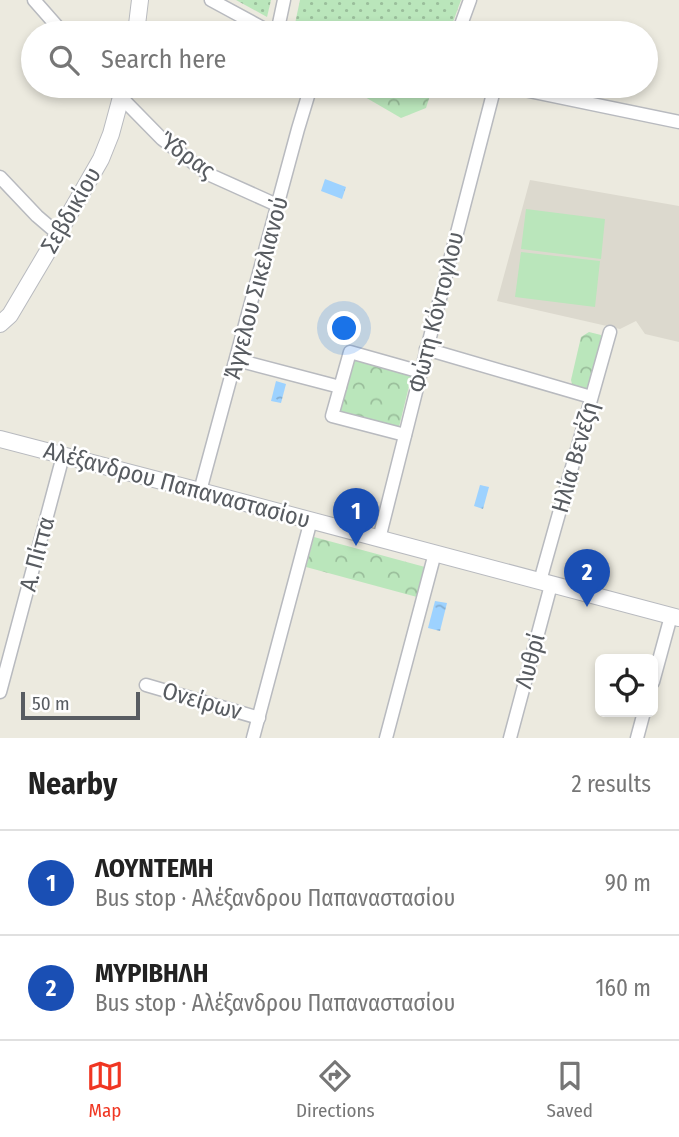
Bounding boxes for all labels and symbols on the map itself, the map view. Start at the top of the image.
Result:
street label: Ύδρας [154,125,220,185]
street label: Σεβδικίου [35,162,107,258]
street label: Άγγελου Σικελιανού [218,193,294,383]
street label: Φώτη Κόντογλου [403,229,469,395]
your location [327,311,361,345]
street label: Ηλία Βενέζη [546,398,604,516]
street label: Αλέξανδρου Παπαναστασίου [41,436,313,534]
pin: 1 [333,488,379,546]
street label: Α. Πίττα [14,514,60,594]
pin: 2 [564,549,610,607]
street label: Λυθρί [509,630,551,692]
street label: Ονείρων [159,676,245,726]
scale bar [21,689,140,721]

